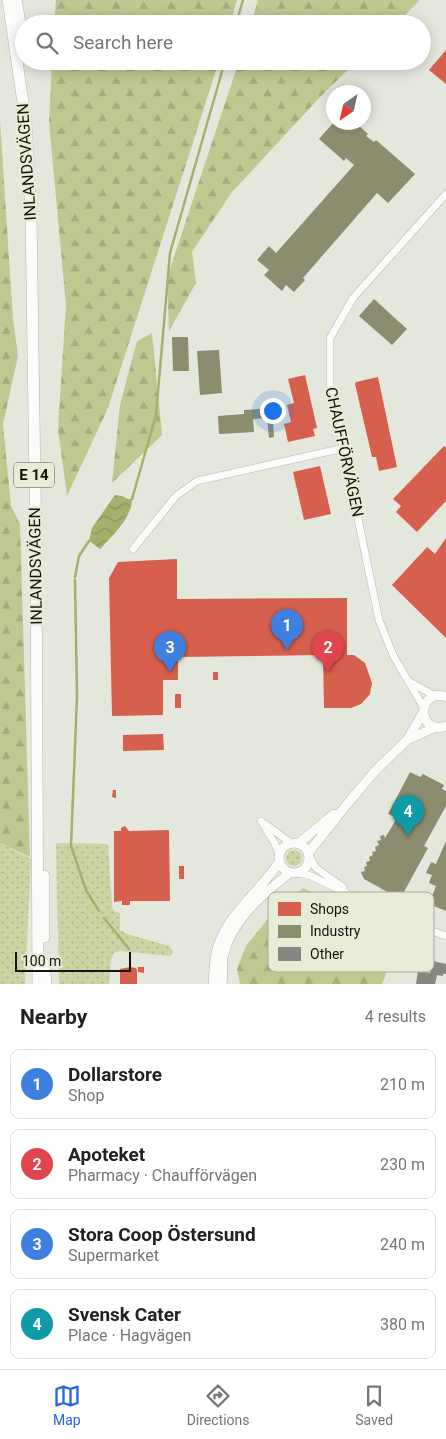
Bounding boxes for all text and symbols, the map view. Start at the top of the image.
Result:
search box [15,15,431,70]
icon: search [33,29,61,57]
text: Search here [73,31,173,54]
north arrow [326,85,371,130]
street label: INLANDSVÄGEN [13,103,40,221]
street label: CHAUFFÖRVÄGEN [321,385,368,519]
your location [260,398,286,424]
road number: E 14 [14,462,54,488]
street label: INLANDSVÄGEN [25,507,46,625]
pin: 1 [271,609,303,650]
pin: 3 [154,631,186,672]
pin: 2 [312,631,344,672]
pin: 4 [392,795,424,836]
legend [268,892,434,972]
text: Shops [310,901,349,917]
text: Industry [310,923,361,939]
text: Other [310,946,344,962]
scale bar [15,949,131,972]
text: 100 m [22,953,61,969]
text: Nearby [20,1005,87,1029]
text: 4 results [365,1007,426,1026]
text: Dollarstore [68,1063,162,1086]
text: 1 [32,1075,42,1094]
text: 210 m [380,1075,425,1094]
text: Shop [68,1086,104,1105]
text: Apoteket [68,1143,145,1166]
text: 2 [32,1155,42,1174]
text: 230 m [380,1155,425,1174]
text: Pharmacy · Chaufförvägen [68,1166,257,1185]
text: Stora Coop Östersund [68,1223,256,1246]
text: 3 [32,1235,42,1254]
text: 240 m [380,1235,425,1254]
text: Supermarket [68,1246,159,1265]
text: Svensk Cater [68,1303,181,1326]
text: 4 [32,1315,42,1334]
text: 380 m [380,1315,425,1334]
text: Place · Hagvägen [68,1326,191,1345]
tab: Map [53,1382,81,1428]
tab: Directions [187,1382,250,1428]
tab: Saved [355,1382,393,1428]

